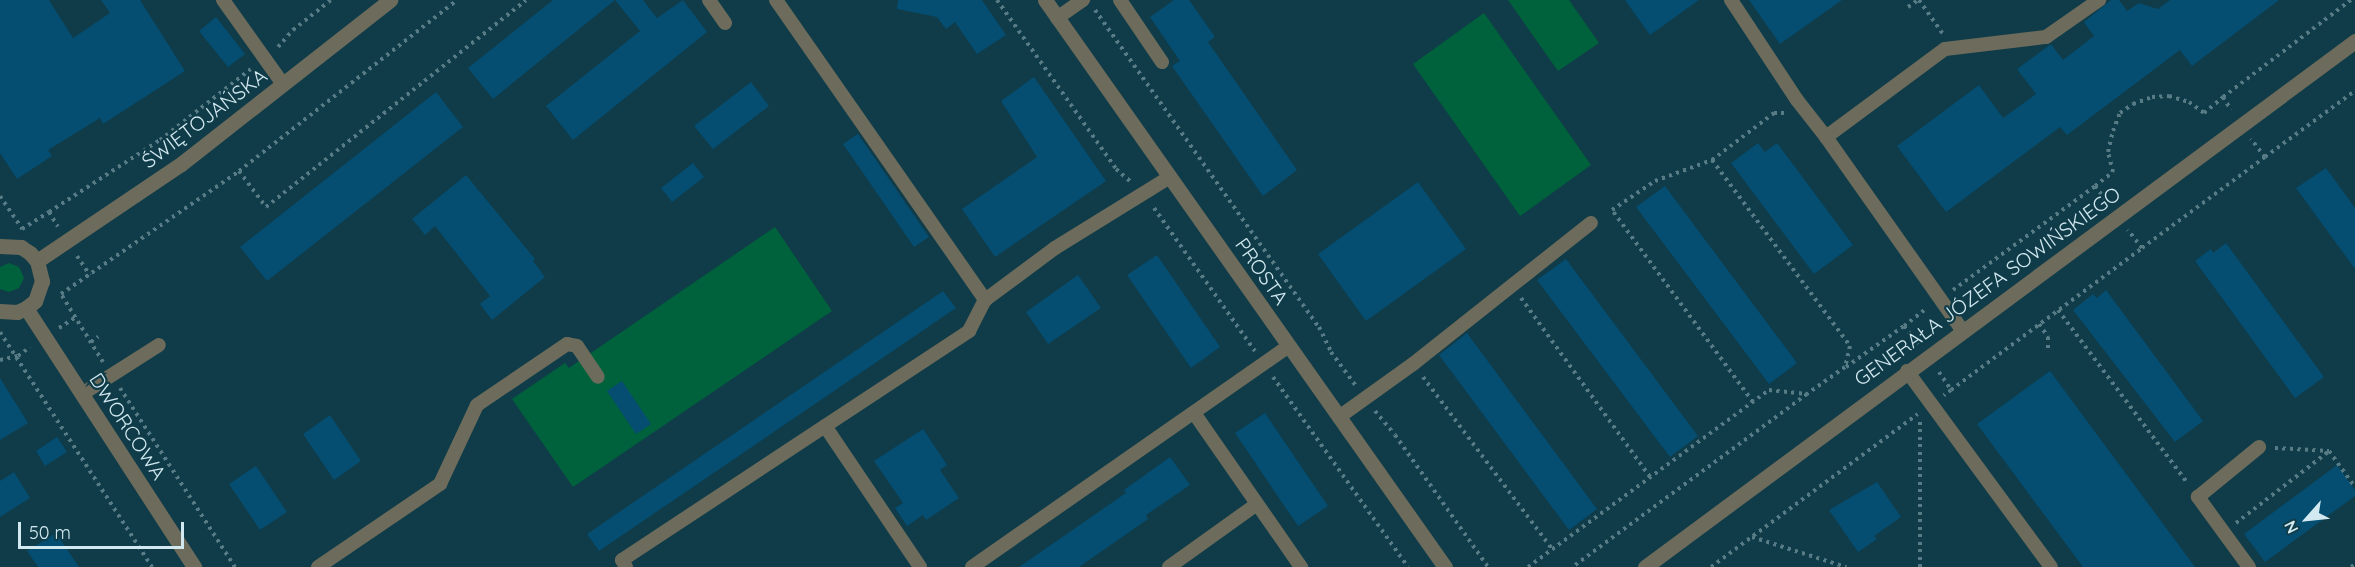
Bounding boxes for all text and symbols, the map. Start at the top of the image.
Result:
street label: ŚWIĘTOJAŃSKA [137,63,271,173]
street label: GENERAŁA JÓZEFA SOWIŃSKIEGO [1849,181,2125,391]
street label: PROSTA [1230,233,1294,309]
street label: DWORCOWA [85,368,171,484]
north arrow [2277,489,2337,549]
scale bar [21,510,188,548]
text: N [2279,517,2303,537]
text: 50 m [29,521,71,544]

